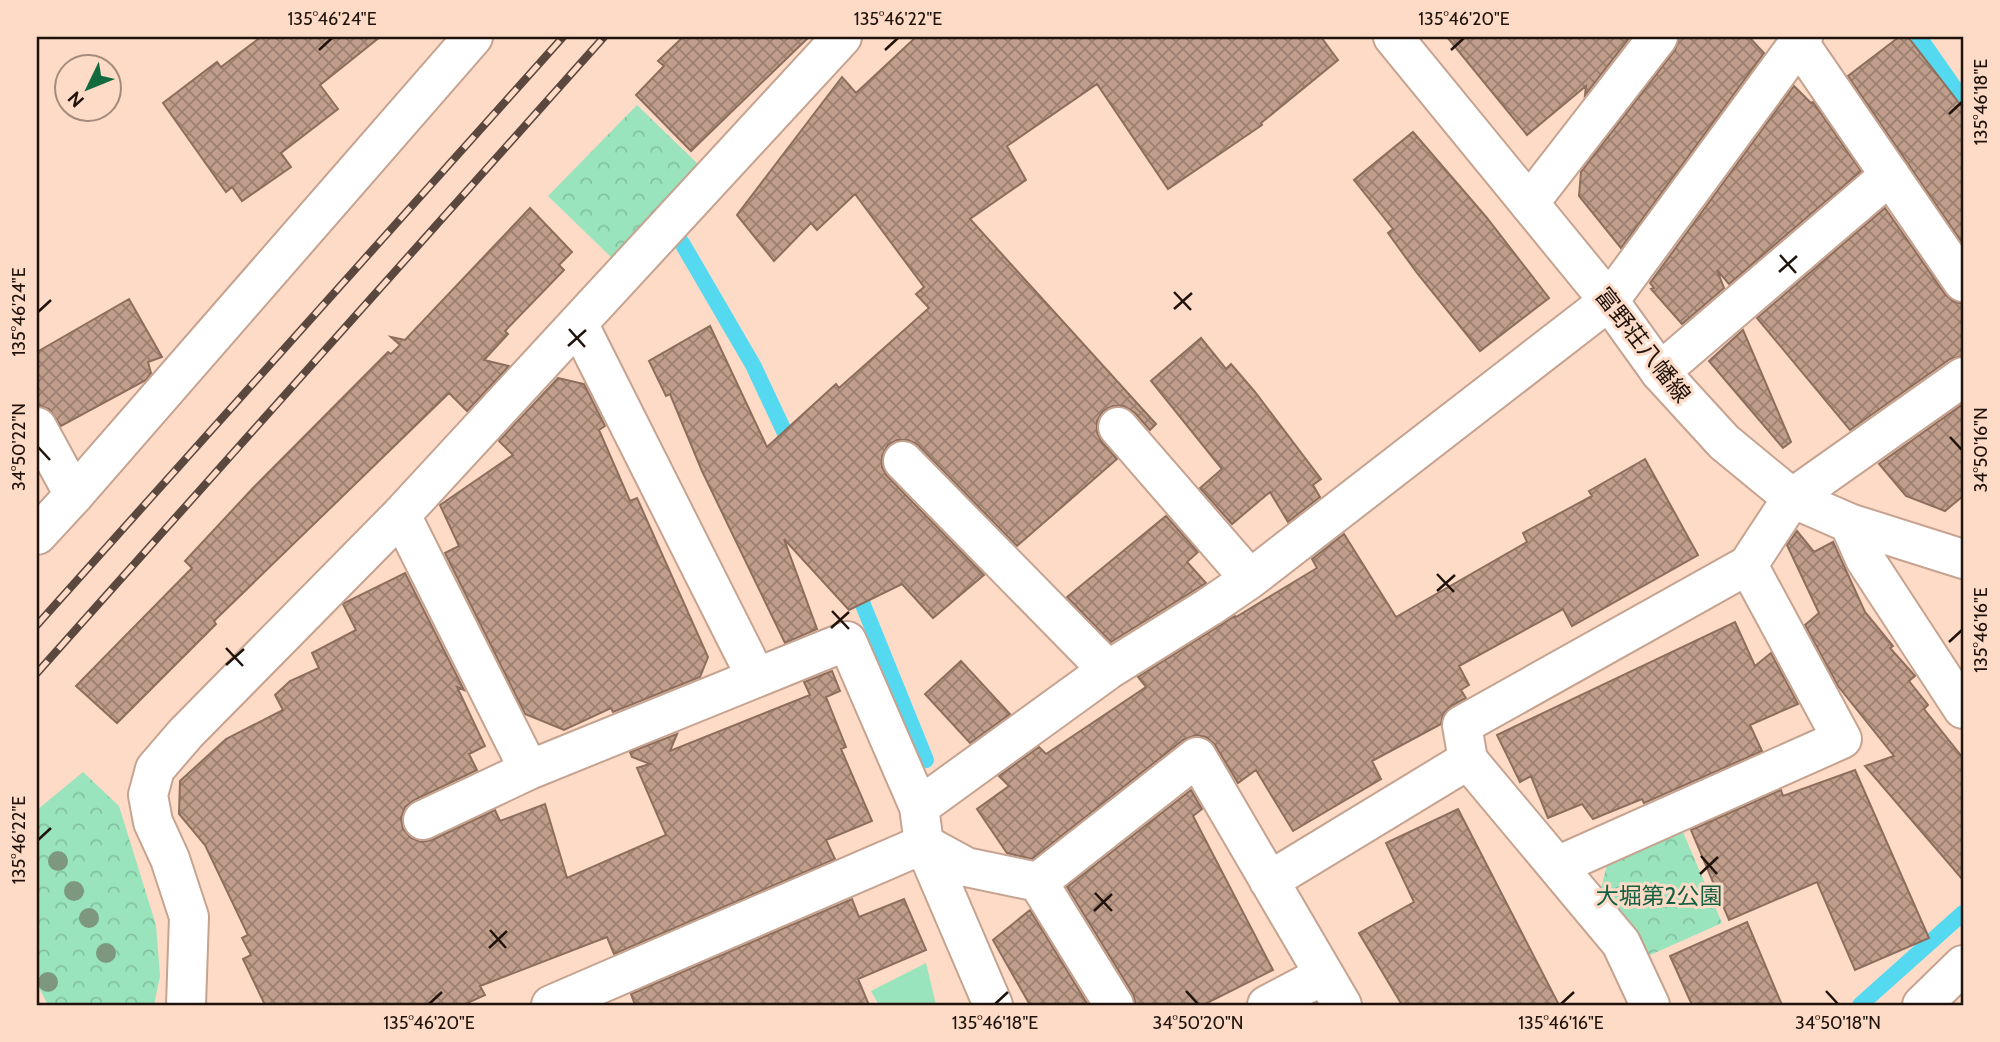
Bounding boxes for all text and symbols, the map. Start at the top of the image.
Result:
text: 135°46'24"E [287,8,377,30]
text: 135°46'22"E [854,8,942,30]
text: 135°46'20"E [1418,8,1510,30]
north arrow [52,52,122,122]
text: 135°46'18"E [1970,59,1992,145]
text: N [63,86,89,112]
text: 135°46'24"E [8,267,30,357]
street label: 富野荘八幡線 [1589,282,1697,408]
text: 34°50'22"N [8,403,30,491]
text: 34°50'16"N [1970,407,1992,493]
text: 135°46'16"E [1970,587,1992,673]
text: 135°46'22"E [8,796,30,884]
park label: 大堀第2公園 [1595,882,1723,910]
text: 135°46'20"E [383,1012,475,1034]
text: 135°46'18"E [952,1012,1038,1034]
text: 34°50'20"N [1152,1012,1244,1034]
text: 135°46'16"E [1518,1012,1604,1034]
text: 34°50'18"N [1795,1012,1881,1034]

